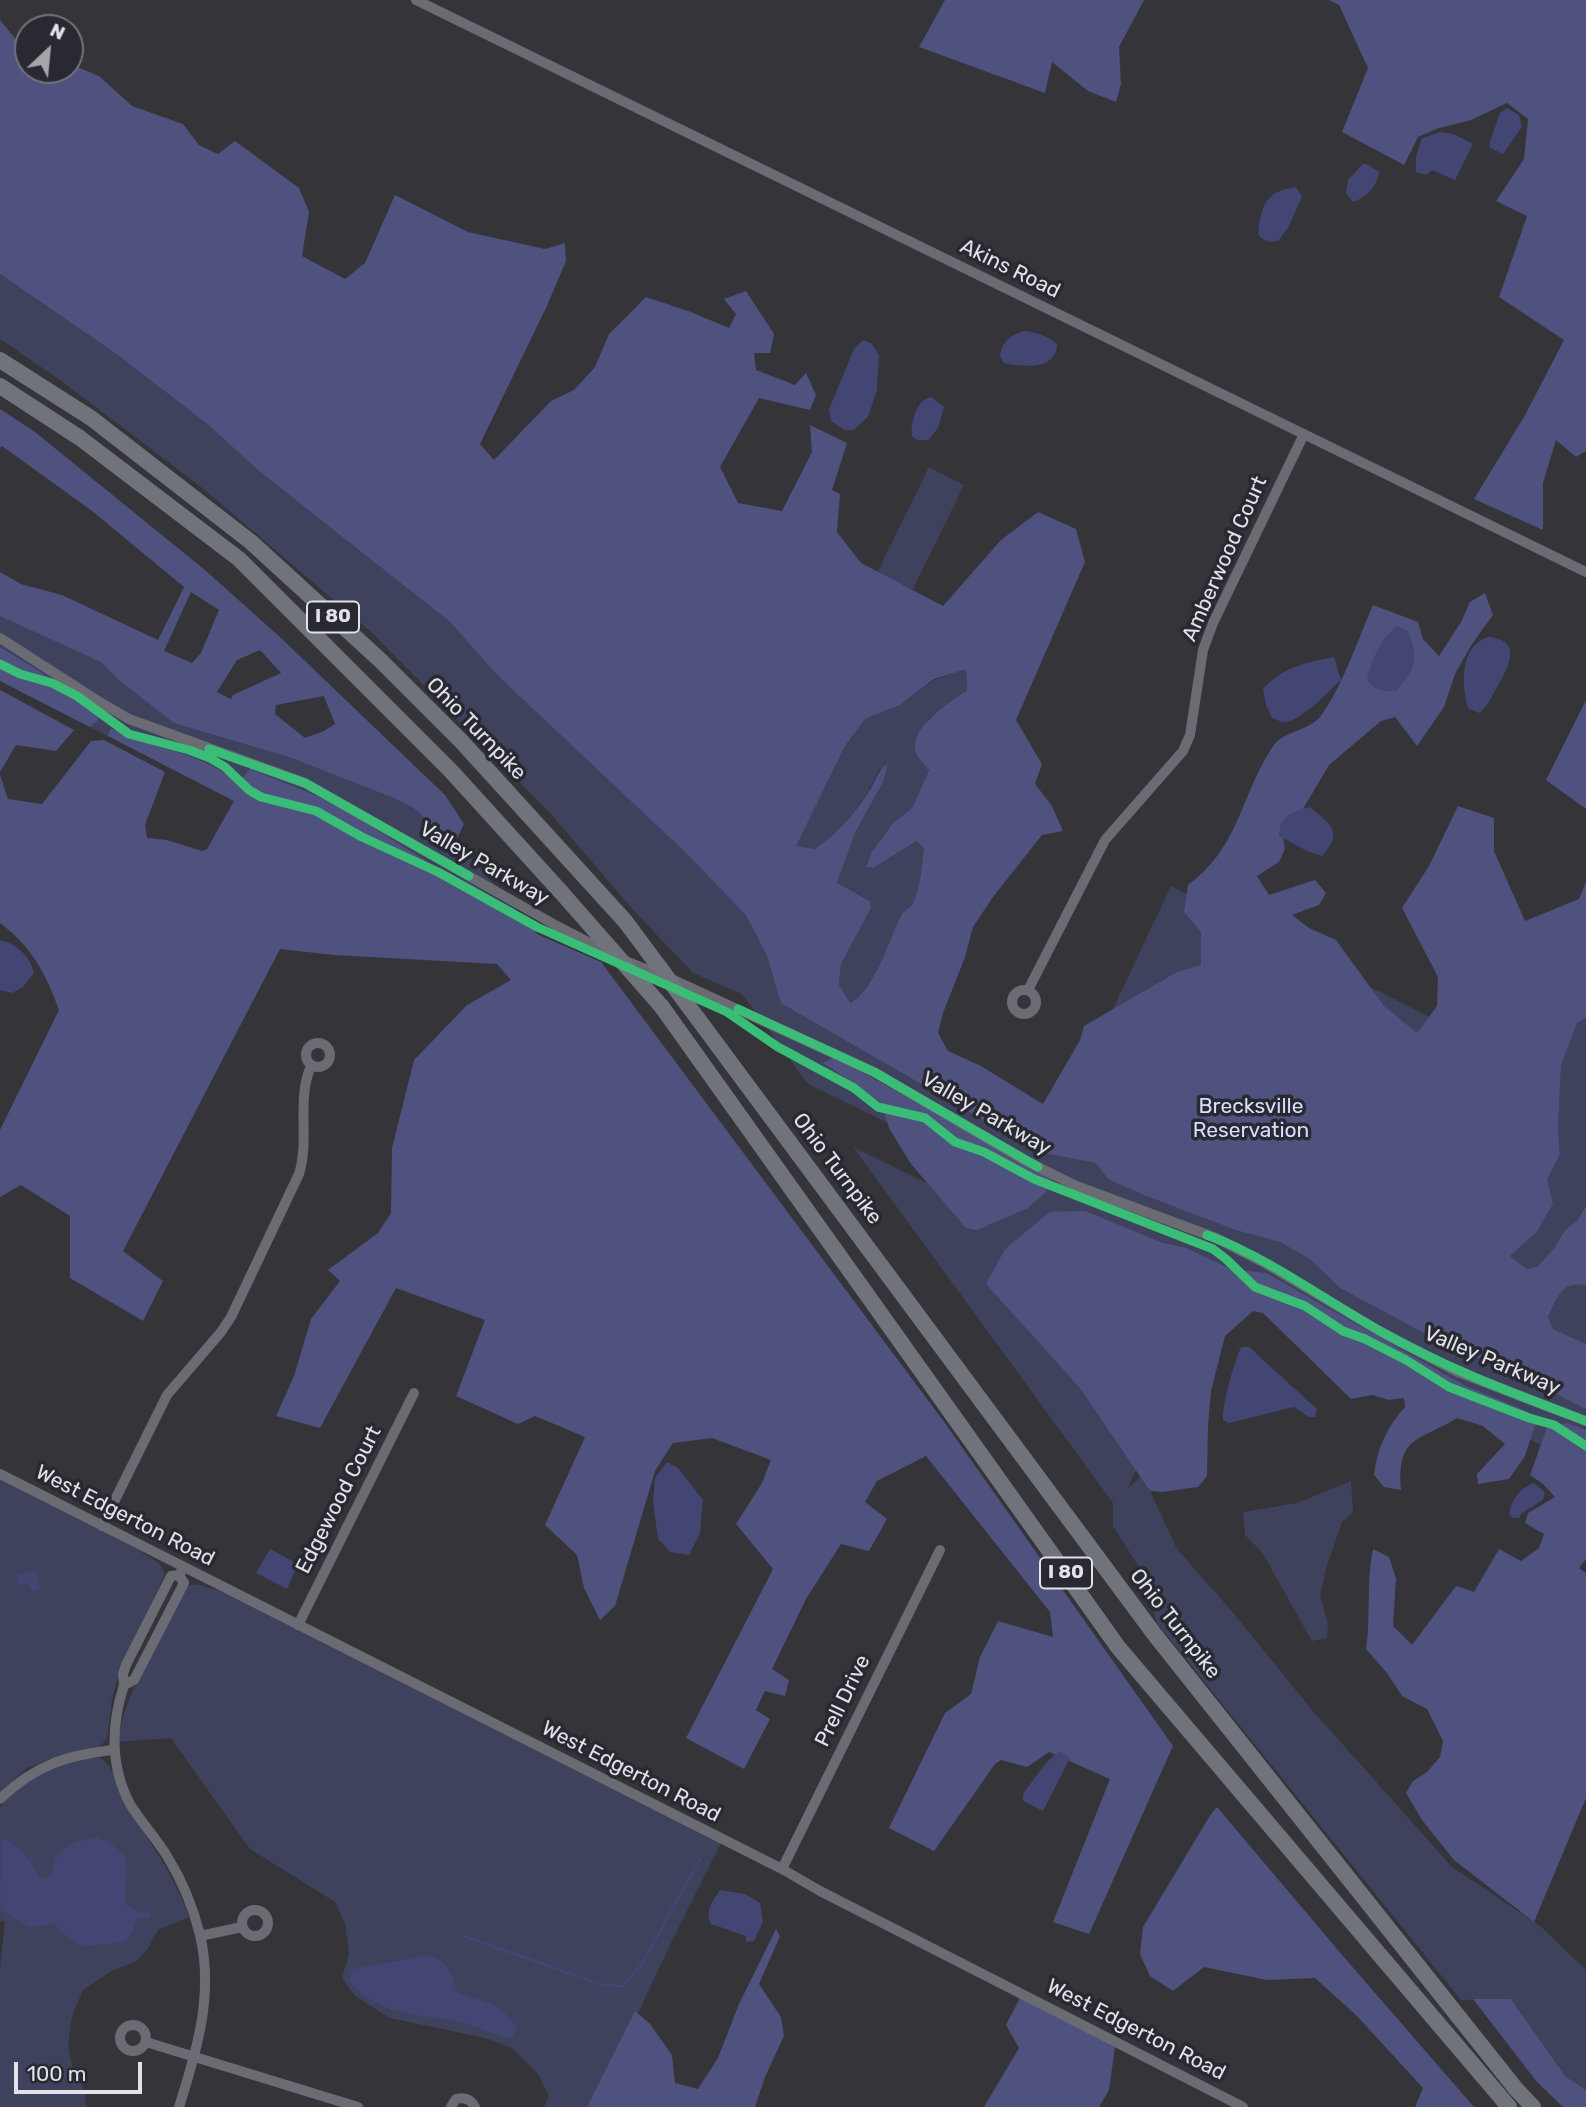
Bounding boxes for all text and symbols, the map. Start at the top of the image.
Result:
north arrow [14,14,84,84]
text: N [46,18,69,45]
street label: Akins Road [956,234,1064,304]
street label: Amberwood Court [1177,473,1273,645]
road number: I 80 [307,602,359,632]
street label: Ohio Turnpike [421,672,531,786]
street label: Valley Parkway [415,817,553,911]
street label: Valley Parkway [917,1067,1055,1161]
park label: Brecksville Reservation [1193,1094,1309,1144]
street label: Ohio Turnpike [787,1108,887,1230]
street label: Valley Parkway [1420,1321,1564,1401]
street label: Edgewood Court [291,1422,387,1578]
street label: West Edgerton Road [31,1460,219,1572]
road number: I 80 [1040,1558,1092,1588]
street label: Ohio Turnpike [1124,1564,1226,1684]
street label: Prell Drive [810,1651,876,1751]
street label: West Edgerton Road [537,1716,725,1828]
street label: West Edgerton Road [1042,1974,1230,2086]
scale bar [18,2048,145,2092]
text: 100 m [27,2061,86,2086]

